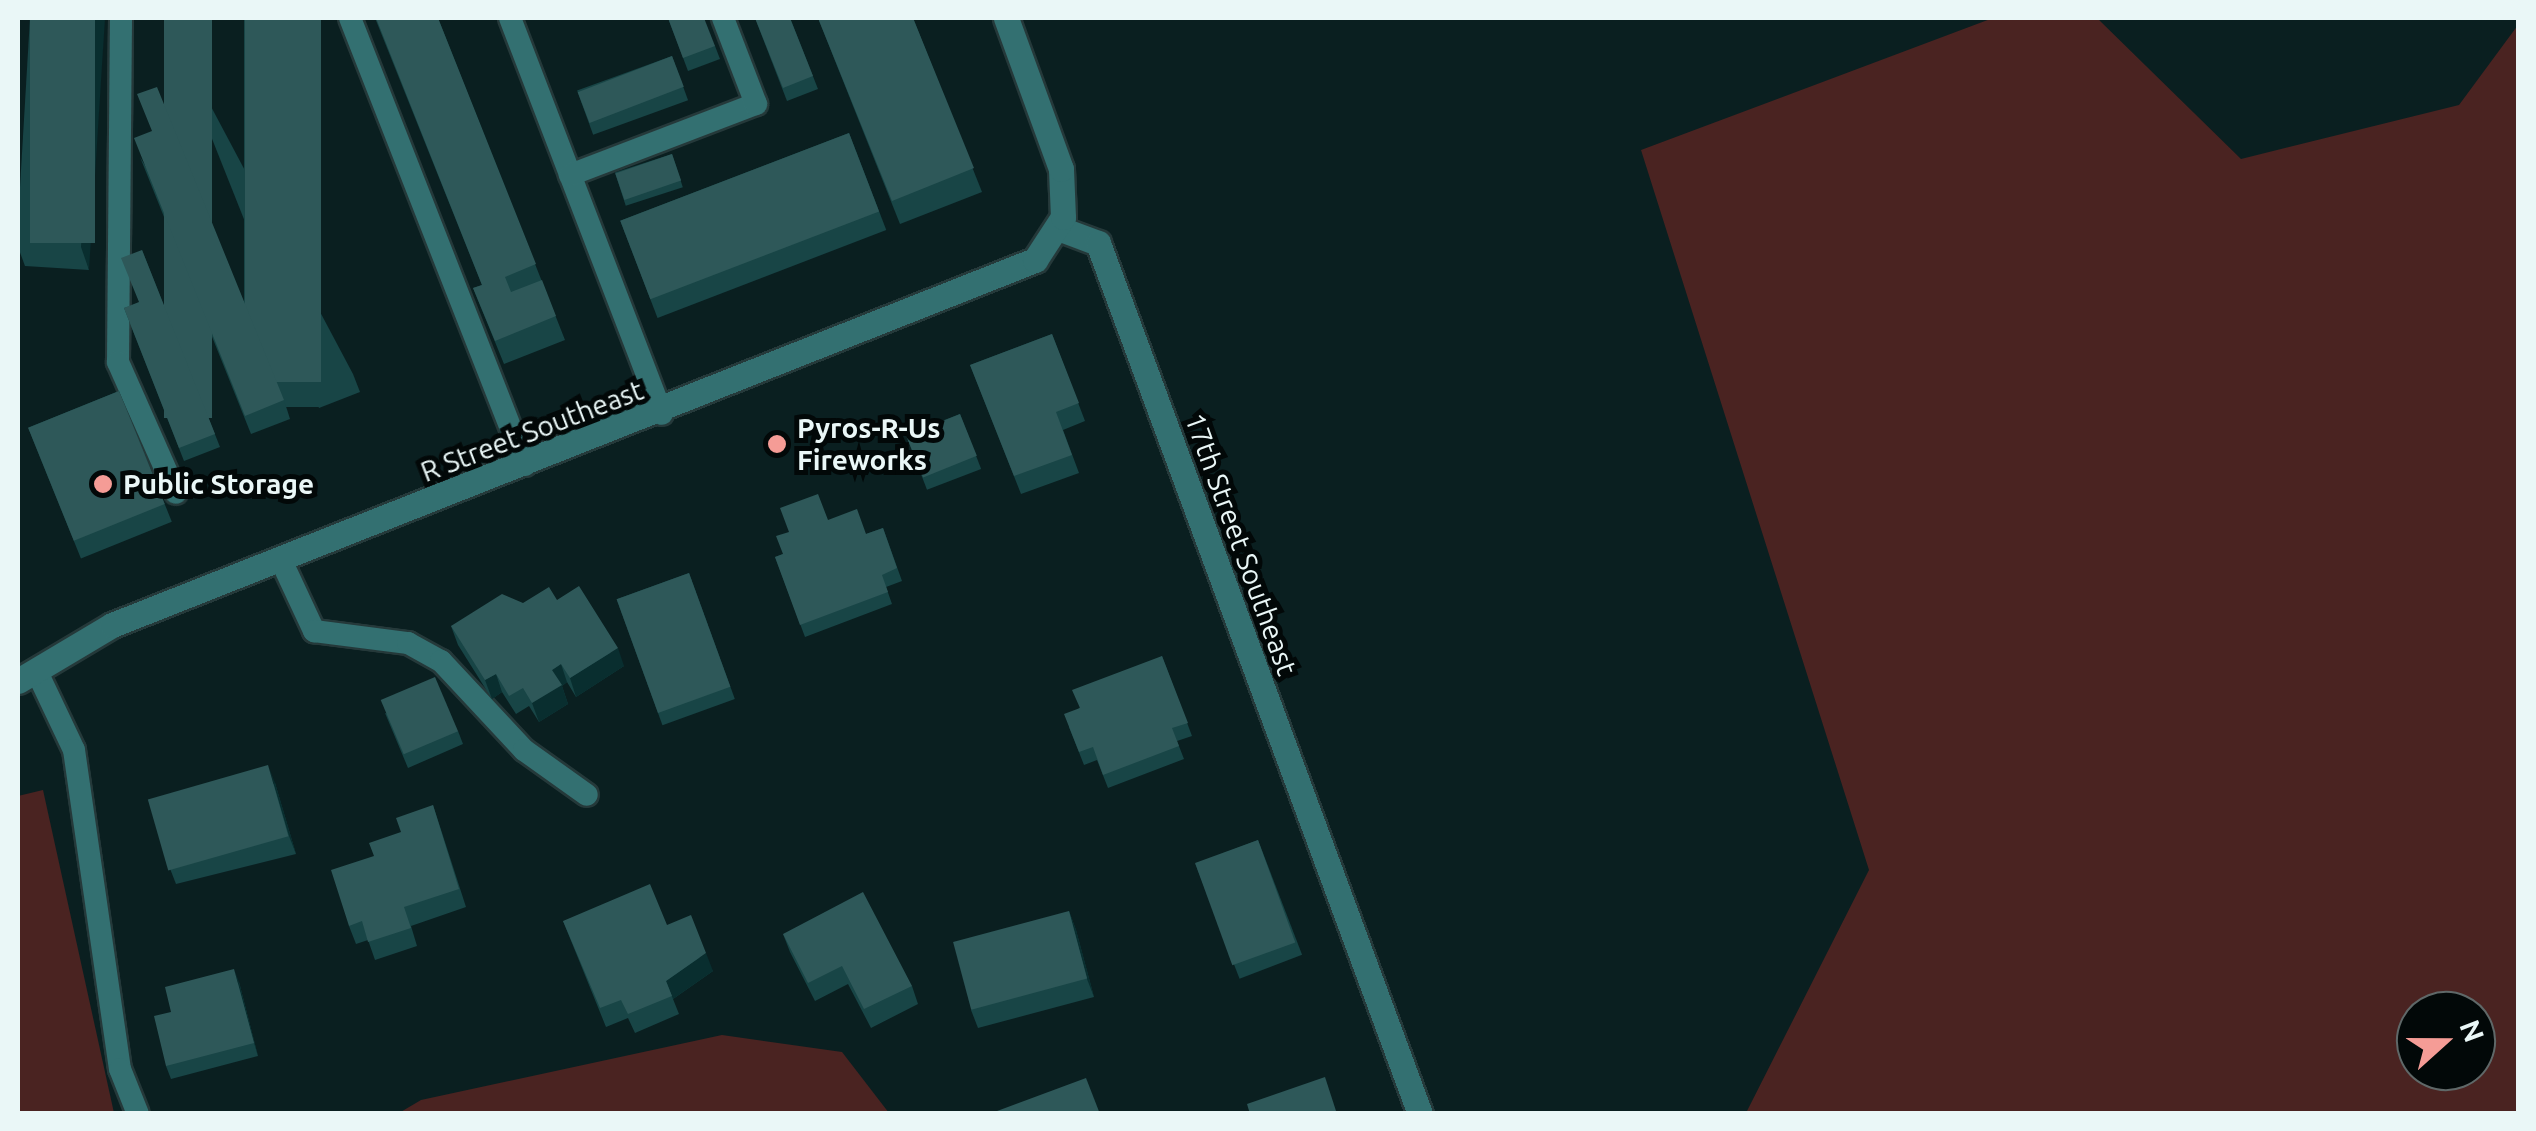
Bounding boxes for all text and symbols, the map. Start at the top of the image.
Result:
street label: R Street Southeast [416,373,648,489]
street label: 17th Street Southeast [1178,408,1304,680]
place label: Pyros-R-Us Fireworks [797,411,941,477]
marker: Pyros-R-Us Fireworks [766,433,788,455]
place label: Public Storage [123,467,314,501]
marker: Public Storage [92,473,114,495]
north arrow [2396,991,2496,1091]
text: N [2454,1015,2491,1046]

